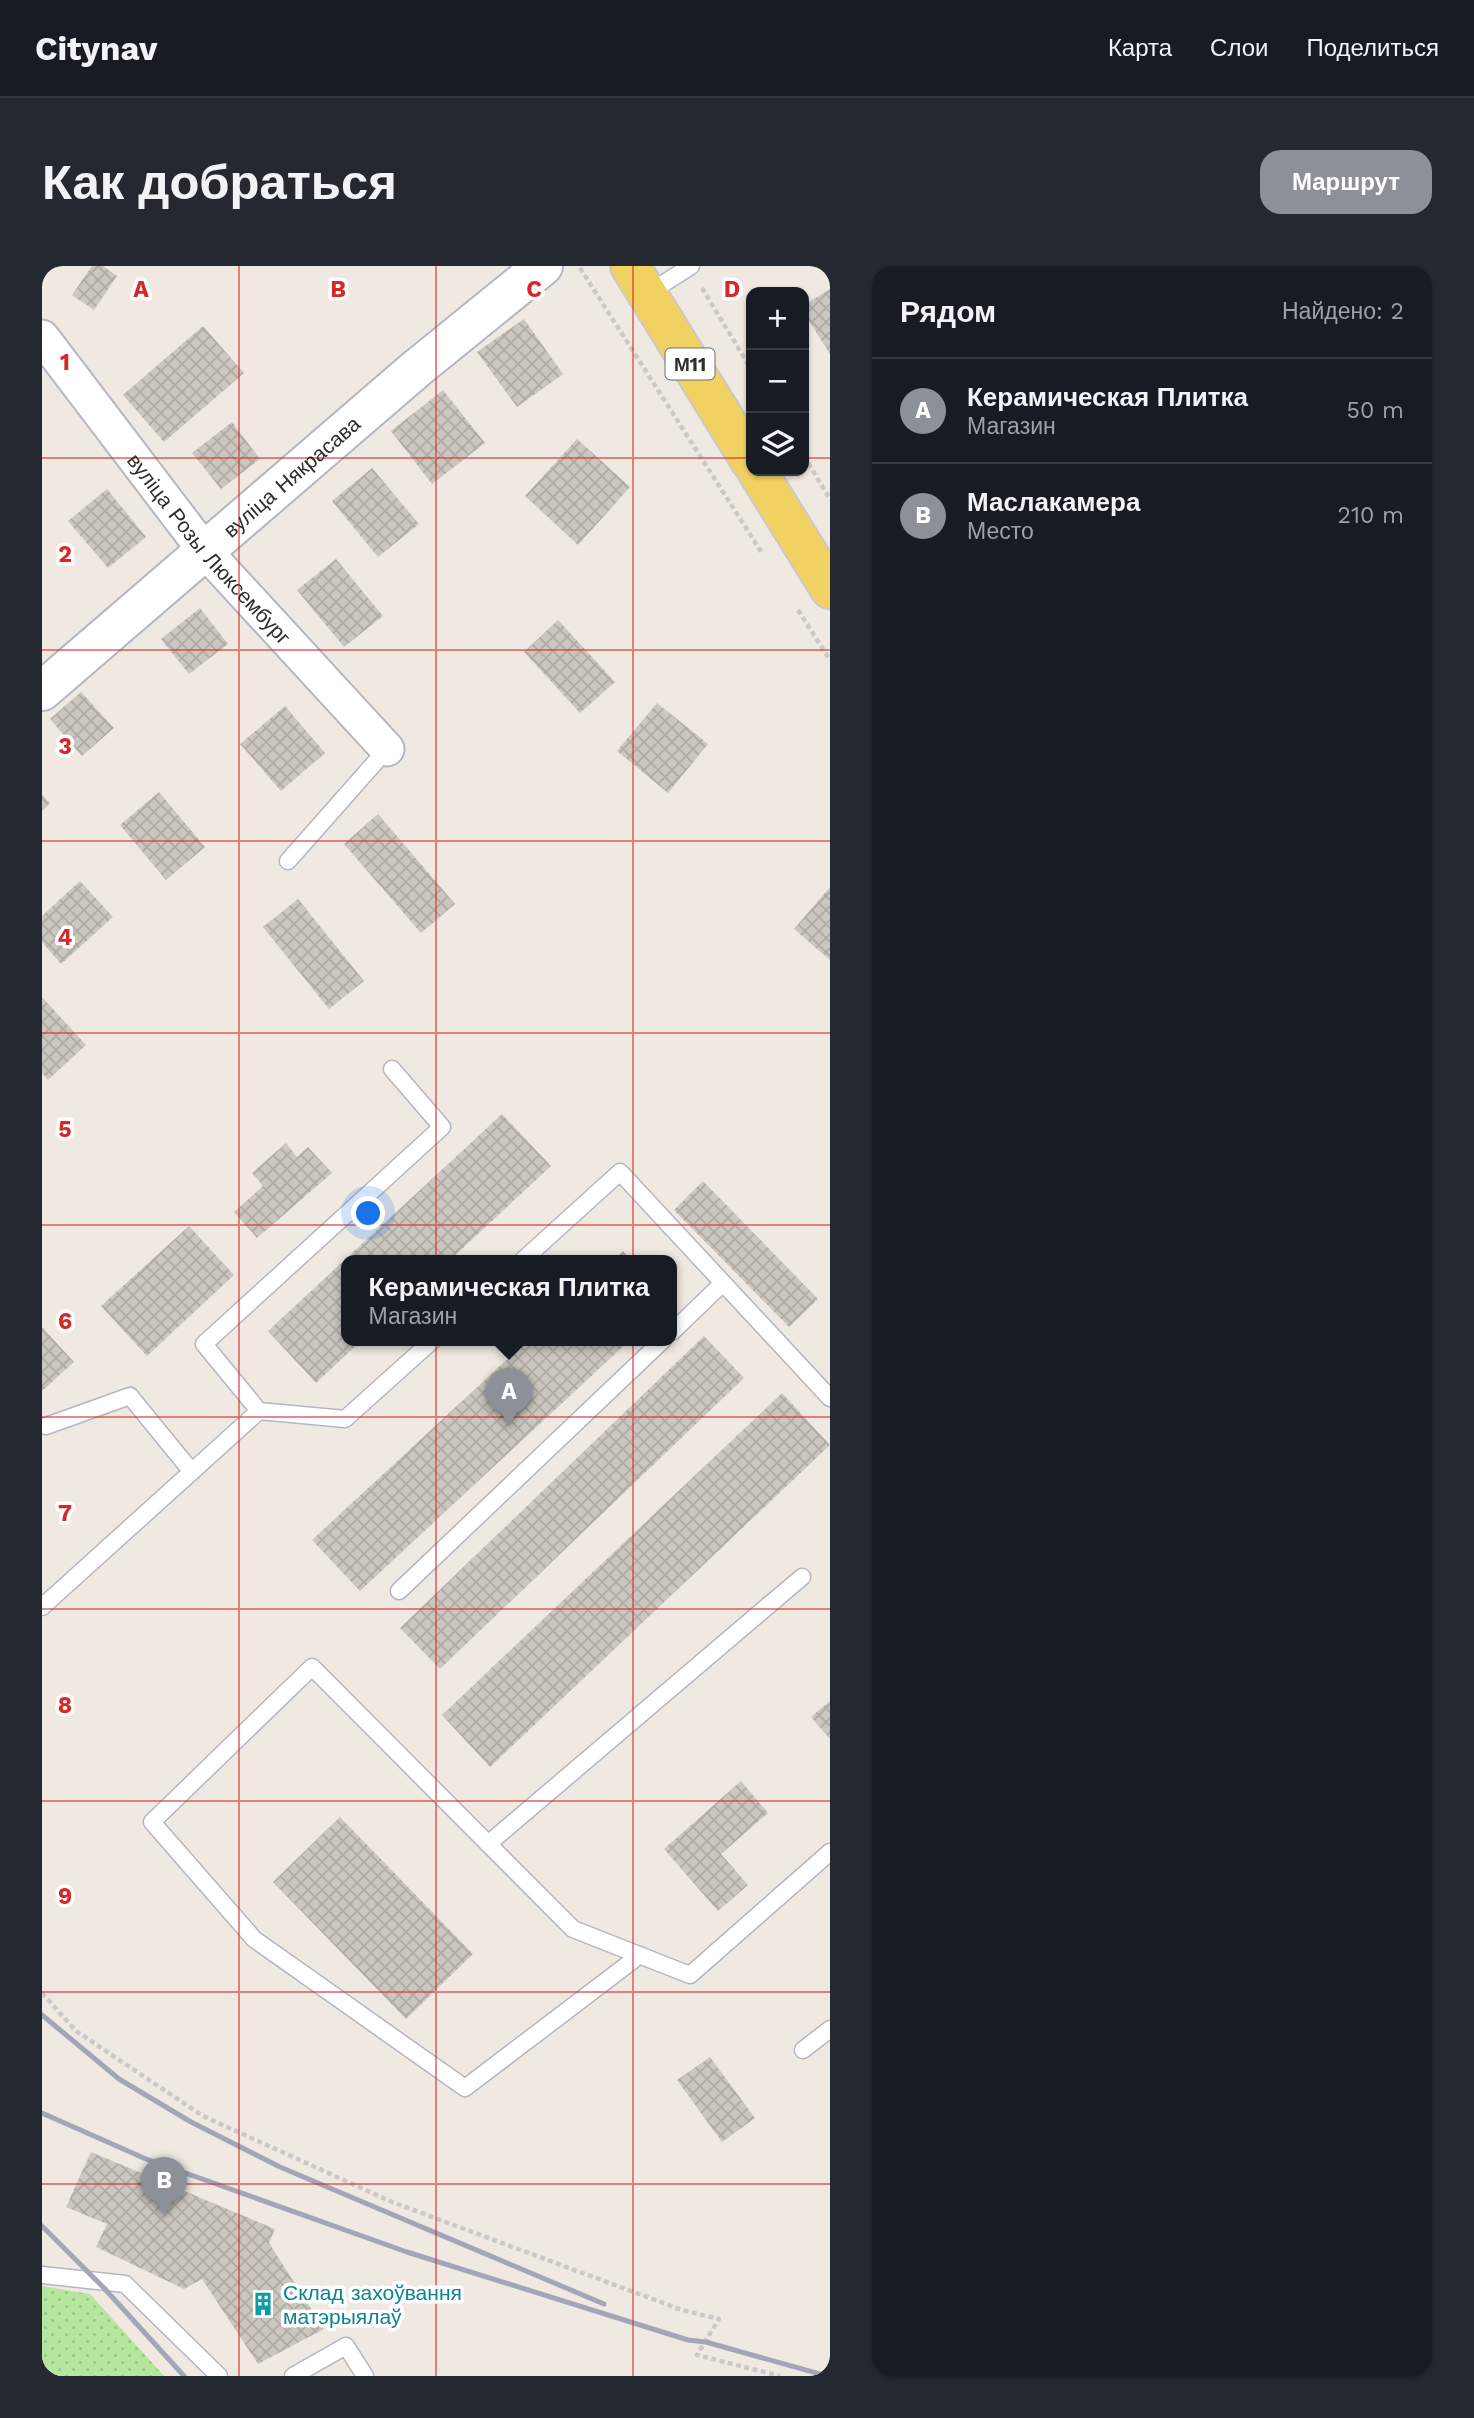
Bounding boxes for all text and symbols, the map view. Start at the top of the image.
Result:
text: Citynav [35,29,157,68]
text: Карта [1108,34,1172,62]
text: Слои [1210,34,1268,62]
text: Поделиться [1306,34,1439,62]
button: Маршрут [1260,150,1432,214]
text: Как добраться [42,153,397,211]
text: A [133,276,149,303]
text: B [330,276,346,303]
text: C [526,276,542,303]
text: D [724,276,740,303]
map controls [746,287,809,476]
button: + [746,287,809,350]
text: Рядом [900,294,996,329]
text: Найдено: 2 [1282,298,1404,325]
road number: М11 [666,348,714,380]
text: 1 [60,349,70,376]
button: − [746,350,809,413]
text: Керамическая Плитка [967,382,1248,412]
text: A [915,397,931,424]
text: 50 m [1347,397,1404,424]
street label: вуліца Някрасава [218,410,365,542]
button: layers [746,413,809,476]
text: Магазин [967,413,1056,440]
street label: вуліца Розы Люксембург [122,448,297,649]
text: Маслакамера [967,487,1140,517]
text: B [915,502,931,529]
text: 210 m [1338,502,1404,529]
text: Место [967,518,1034,545]
text: 2 [58,541,72,568]
text: 3 [58,733,72,760]
text: 4 [58,924,73,951]
text: 5 [58,1116,72,1143]
your location [351,1196,385,1230]
popup [341,1255,677,1346]
text: Керамическая Плитка [368,1272,650,1302]
text: Магазин [368,1303,457,1330]
text: 6 [58,1308,72,1335]
pin: A [486,1368,532,1426]
text: 7 [58,1500,72,1527]
text: 8 [58,1692,72,1719]
text: 9 [58,1883,72,1910]
pin: B [141,2157,187,2215]
place label: Склад захоўвання матэрыялаў [283,2280,462,2329]
building icon: Склад захоўвання матэрыялаў [249,2290,277,2318]

